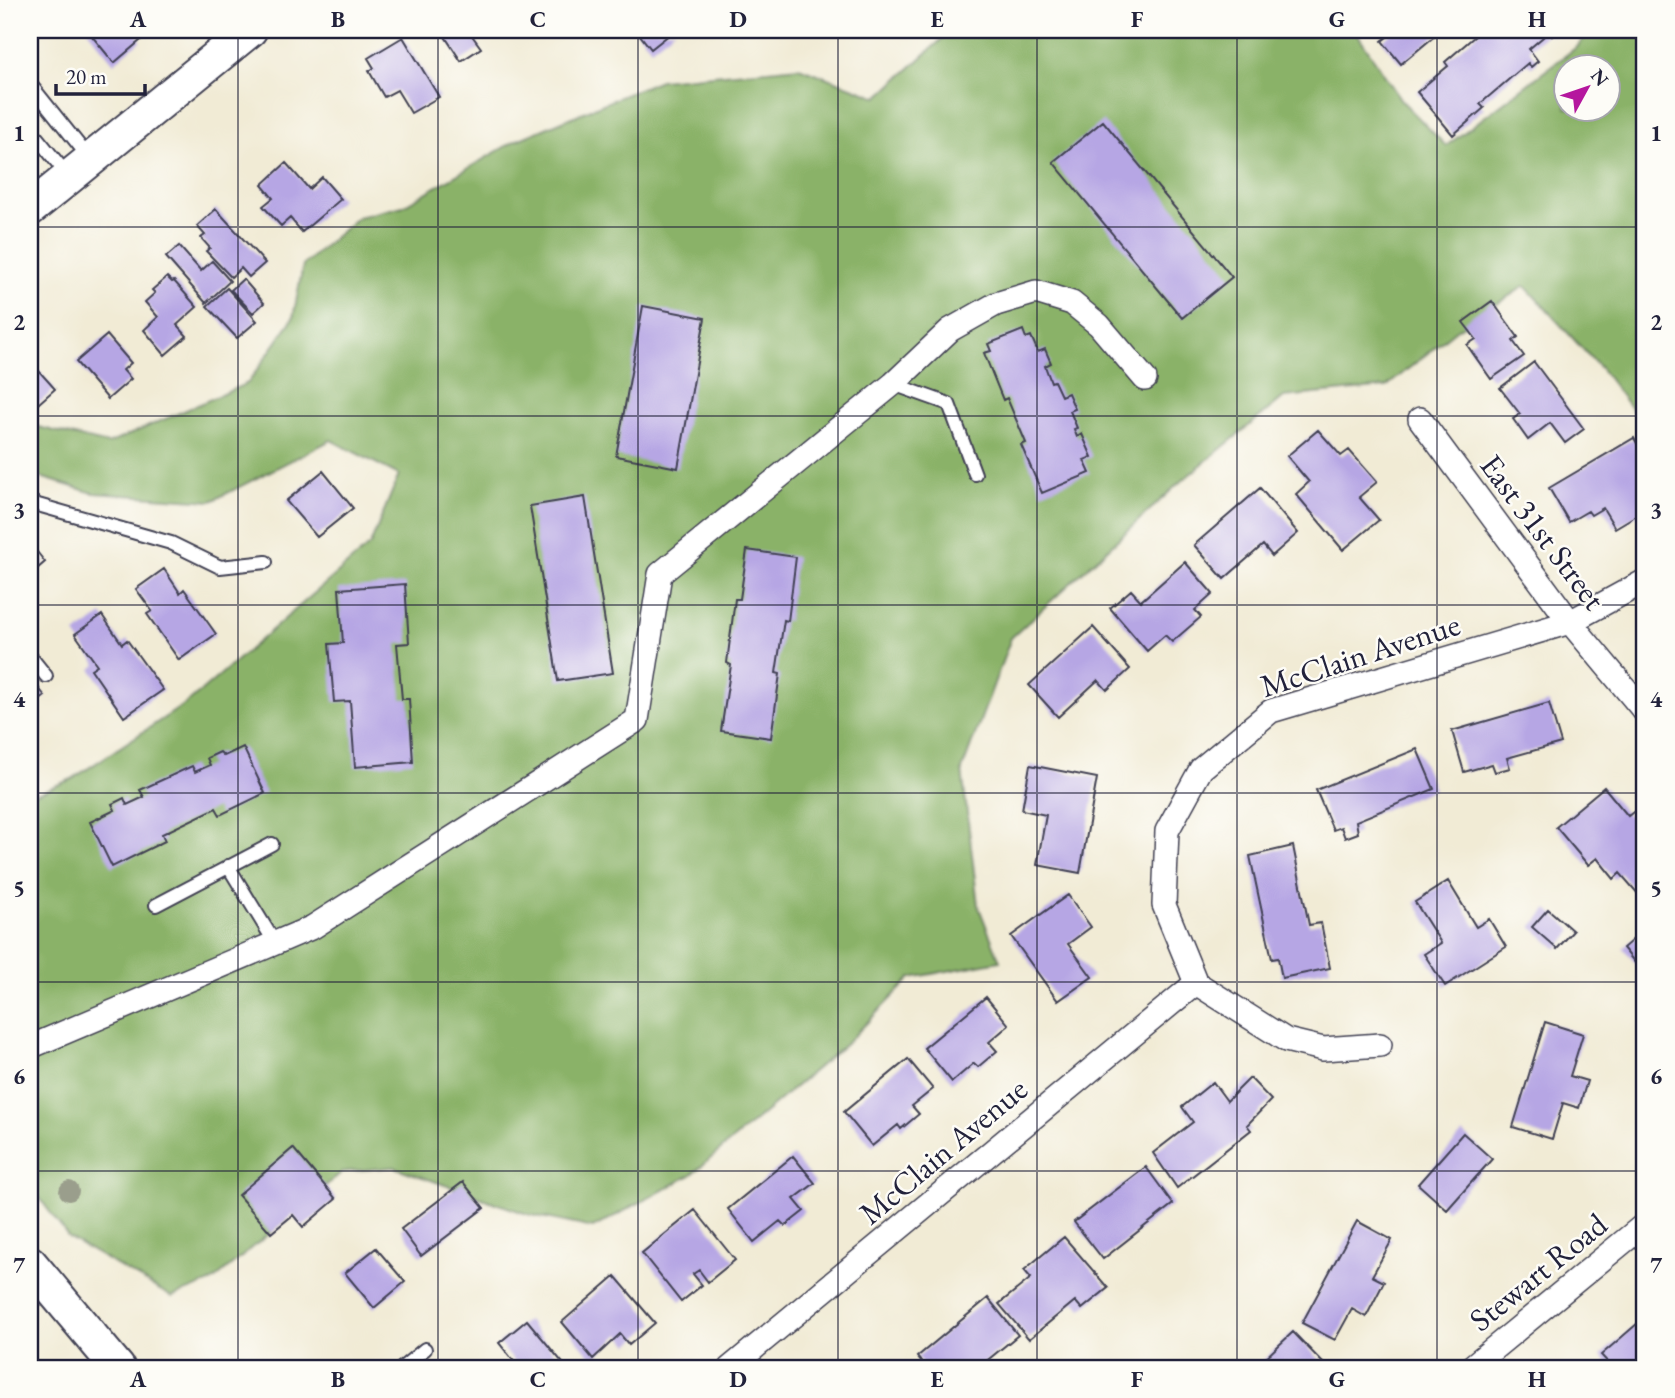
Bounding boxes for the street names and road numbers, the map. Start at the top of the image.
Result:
street label: East 31st Street [1471,446,1615,618]
street label: McClain Avenue [1255,603,1465,707]
street label: McClain Avenue [850,1068,1036,1234]
street label: Stewart Road [1460,1203,1616,1340]

